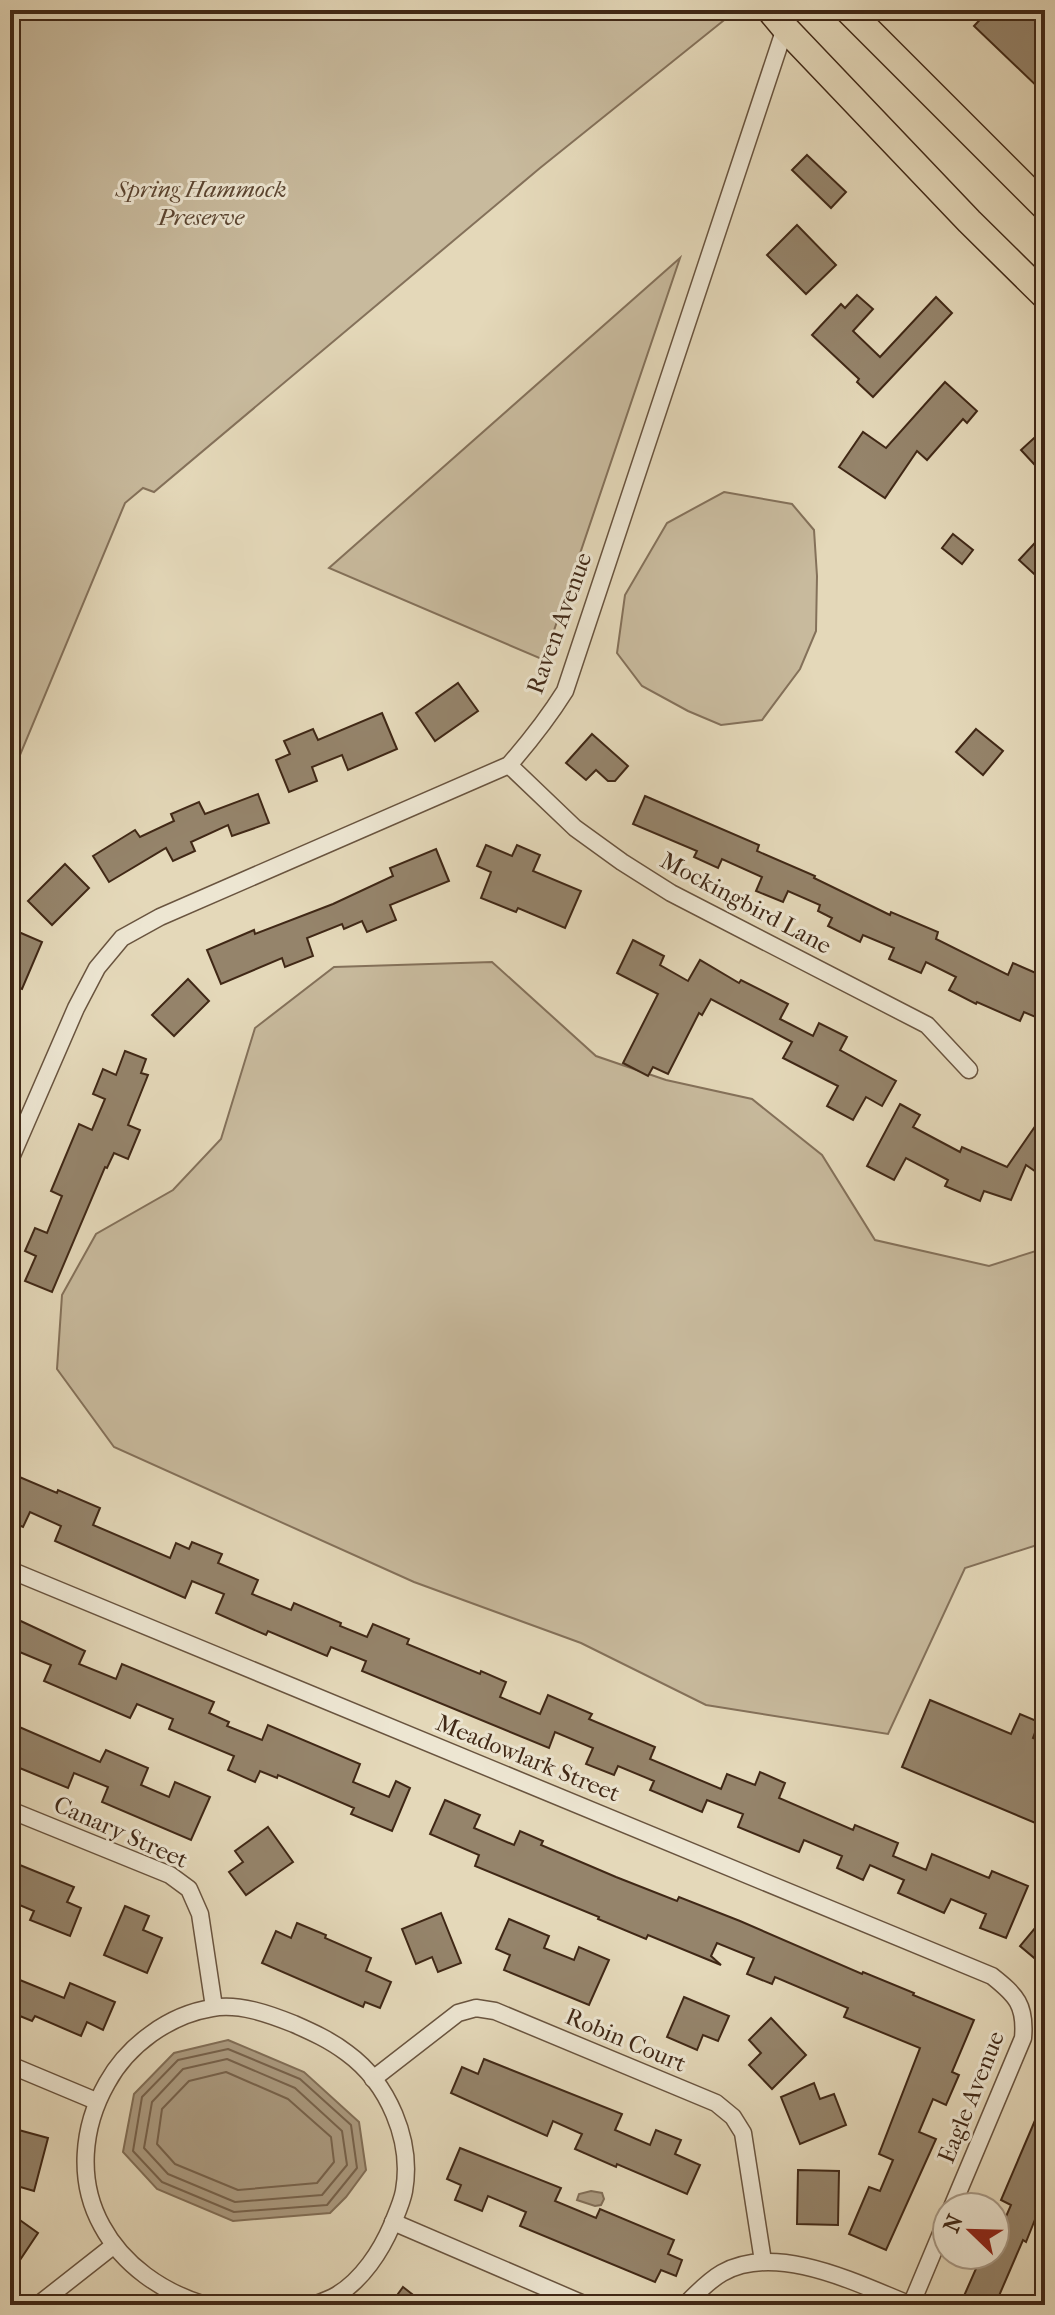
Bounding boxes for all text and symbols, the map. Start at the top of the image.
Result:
park label: Spring Hammock Preserve [114,175,287,231]
street label: Raven Avenue [520,548,598,698]
street label: Mockingbird Lane [656,846,836,960]
street label: Meadowlark Street [432,1708,624,1808]
street label: Canary Street [50,1790,193,1874]
street label: Robin Court [561,2002,691,2078]
street label: Eagle Avenue [932,2027,1010,2167]
north arrow [931,2191,1011,2271]
text: N [938,2211,969,2236]

